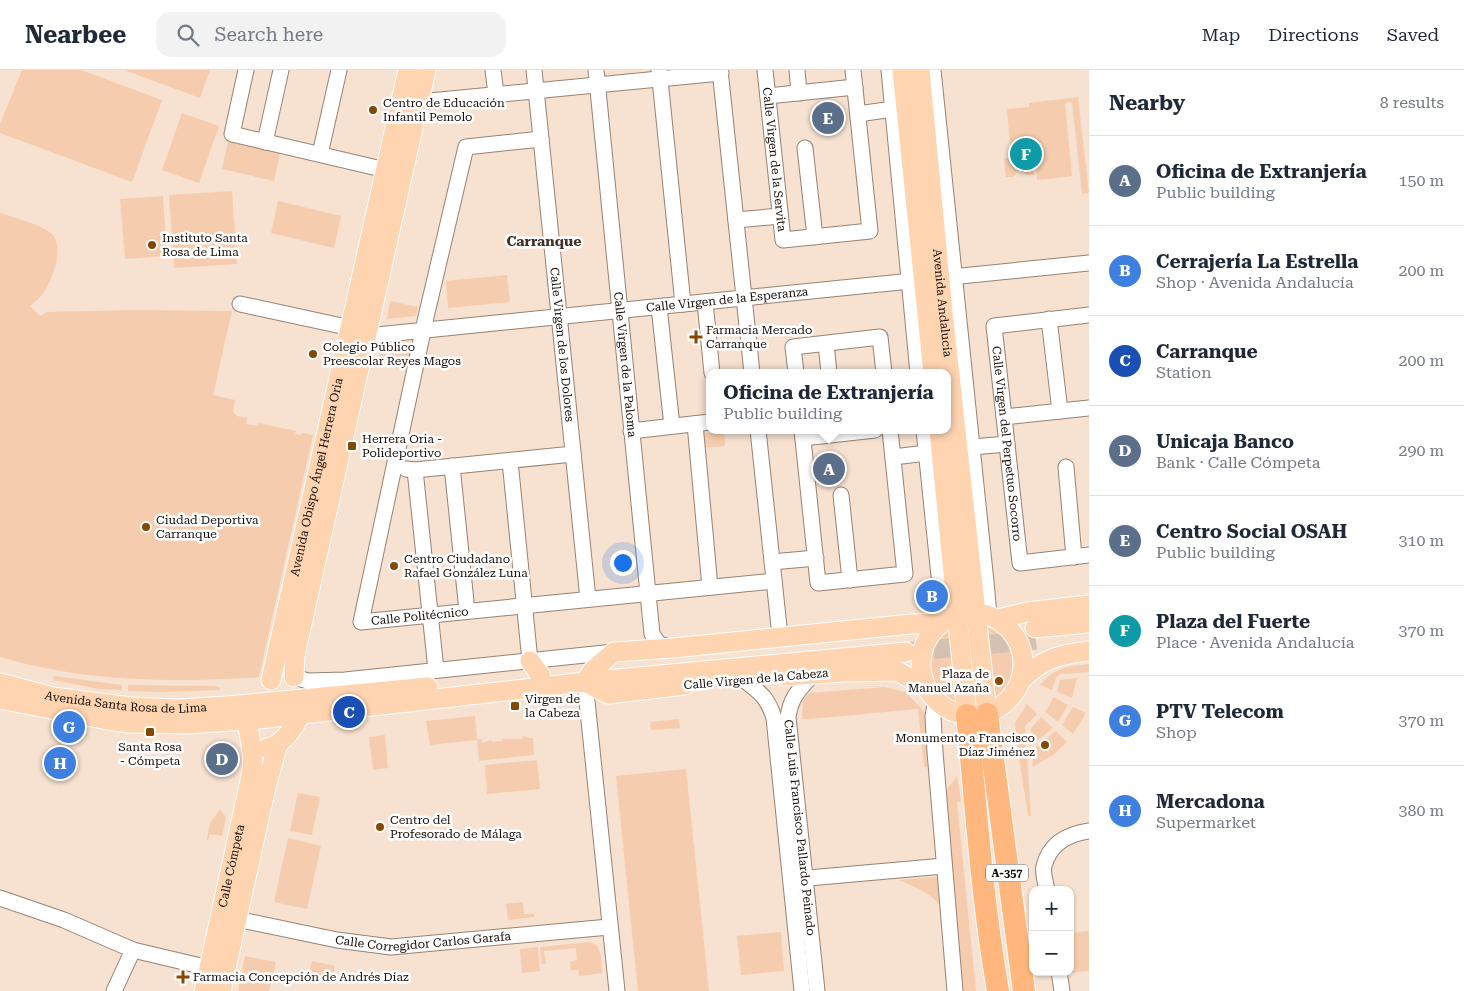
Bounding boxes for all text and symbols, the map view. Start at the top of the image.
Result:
search box [156,12,506,57]
text: Nearbee [25,21,126,49]
icon: search [174,21,202,49]
text: Search here [214,23,323,46]
text: Map [1202,24,1240,45]
text: Directions [1268,24,1359,45]
text: Saved [1387,24,1439,45]
street label: Calle Virgen de la Servita [760,87,789,233]
text: Nearby [1109,91,1185,115]
text: 8 results [1380,93,1444,112]
place label: Centro de Educación Infantil Pemolo [383,96,505,124]
pin: E [812,99,844,137]
marker: Centro de Educación Infantil Pemolo [367,104,379,116]
pin: F [1010,135,1042,173]
text: Oficina de Extranjería [1156,160,1367,183]
text: A [1119,171,1131,190]
text: 150 m [1398,171,1444,190]
text: Public building [1156,183,1275,202]
place label: Instituto Santa Rosa de Lima [162,231,248,259]
district label: Carranque [507,233,581,249]
marker: Instituto Santa Rosa de Lima [146,239,158,251]
street label: Avenida Andalucía [930,248,955,358]
text: Cerrajería La Estrella [1156,250,1358,273]
text: B [1119,261,1131,280]
text: 200 m [1398,261,1444,280]
street label: Calle Virgen de los Dolores [547,267,577,423]
text: Shop · Avenida Andalucía [1156,273,1354,292]
street label: Calle Virgen de la Esperanza [645,284,809,315]
street label: Calle Virgen de la Paloma [611,291,639,438]
place label: Farmacia Mercado Carranque [706,323,812,351]
marker: Farmacia Mercado Carranque [690,331,702,343]
place label: Colegio Público Preescolar Reyes Magos [323,340,461,368]
text: Carranque [1156,340,1258,363]
street label: Calle Virgen del Perpetuo Socorro [989,345,1025,542]
marker: Colegio Público Preescolar Reyes Magos [307,348,319,360]
text: C [1119,351,1131,370]
text: 200 m [1398,351,1444,370]
text: Station [1156,363,1212,382]
popup [706,369,951,434]
street label: Avenida Obispo Ángel Herrera Oria [287,376,346,578]
text: Oficina de Extranjería [723,381,934,404]
text: Public building [723,404,842,423]
text: Unicaja Banco [1156,430,1294,453]
place label: Herrera Oria - Polideportivo [362,432,442,460]
marker: Herrera Oria - Polideportivo [346,440,358,452]
text: D [1119,441,1131,460]
text: 290 m [1398,441,1444,460]
pin: A [813,450,845,488]
text: Bank · Calle Cómpeta [1156,453,1320,472]
place label: Ciudad Deportiva Carranque [156,513,259,541]
text: Centro Social OSAH [1156,520,1347,543]
marker: Ciudad Deportiva Carranque [140,521,152,533]
text: E [1120,531,1130,550]
text: 310 m [1398,531,1444,550]
text: Public building [1156,543,1275,562]
your location [610,550,636,576]
place label: Centro Ciudadano Rafael González Luna [404,552,528,580]
marker: Centro Ciudadano Rafael González Luna [388,560,400,572]
pin: B [916,577,948,615]
street label: Calle Politécnico [370,604,469,628]
text: Plaza del Fuerte [1156,610,1310,633]
text: F [1120,621,1130,640]
text: 370 m [1398,621,1444,640]
text: Place · Avenida Andalucía [1156,633,1354,652]
street label: Calle Virgen de la Cabeza [683,666,829,692]
place label: Plaza de Manuel Azaña [908,667,989,695]
marker: Plaza de Manuel Azaña [993,675,1005,687]
street label: Avenida Santa Rosa de Lima [43,688,208,716]
place label: Virgen de la Cabeza [525,692,581,720]
pin: C [333,693,365,731]
marker: Virgen de la Cabeza [509,700,521,712]
text: PTV Telecom [1156,700,1284,723]
pin: G [53,708,85,746]
text: G [1119,711,1131,730]
text: 370 m [1398,711,1444,730]
street label: Calle Luis Francisco Pallardo Peinado [781,719,818,936]
text: Shop [1156,723,1197,742]
marker: Santa Rosa - Cómpeta [144,726,156,738]
place label: Monumento a Francisco Díaz Jiménez [895,731,1035,759]
marker: Monumento a Francisco Díaz Jiménez [1039,739,1051,751]
place label: Santa Rosa - Cómpeta [118,740,182,768]
pin: D [206,740,238,778]
pin: H [44,744,76,782]
text: Mercadona [1156,790,1265,813]
text: H [1118,801,1132,820]
text: 380 m [1398,801,1444,820]
place label: Centro del Profesorado de Málaga [390,813,522,841]
text: Supermarket [1156,813,1256,832]
marker: Centro del Profesorado de Málaga [374,821,386,833]
street label: Calle Cómpeta [215,823,247,909]
road number: A-357 [986,864,1028,881]
map controls [1029,886,1074,976]
button: + [1029,886,1074,931]
street label: Calle Corregidor Carlos Garafa [334,929,512,954]
button: − [1029,931,1074,976]
place label: Farmacia Concepción de Andrés Díaz [193,970,409,984]
marker: Farmacia Concepción de Andrés Díaz [177,971,189,983]

